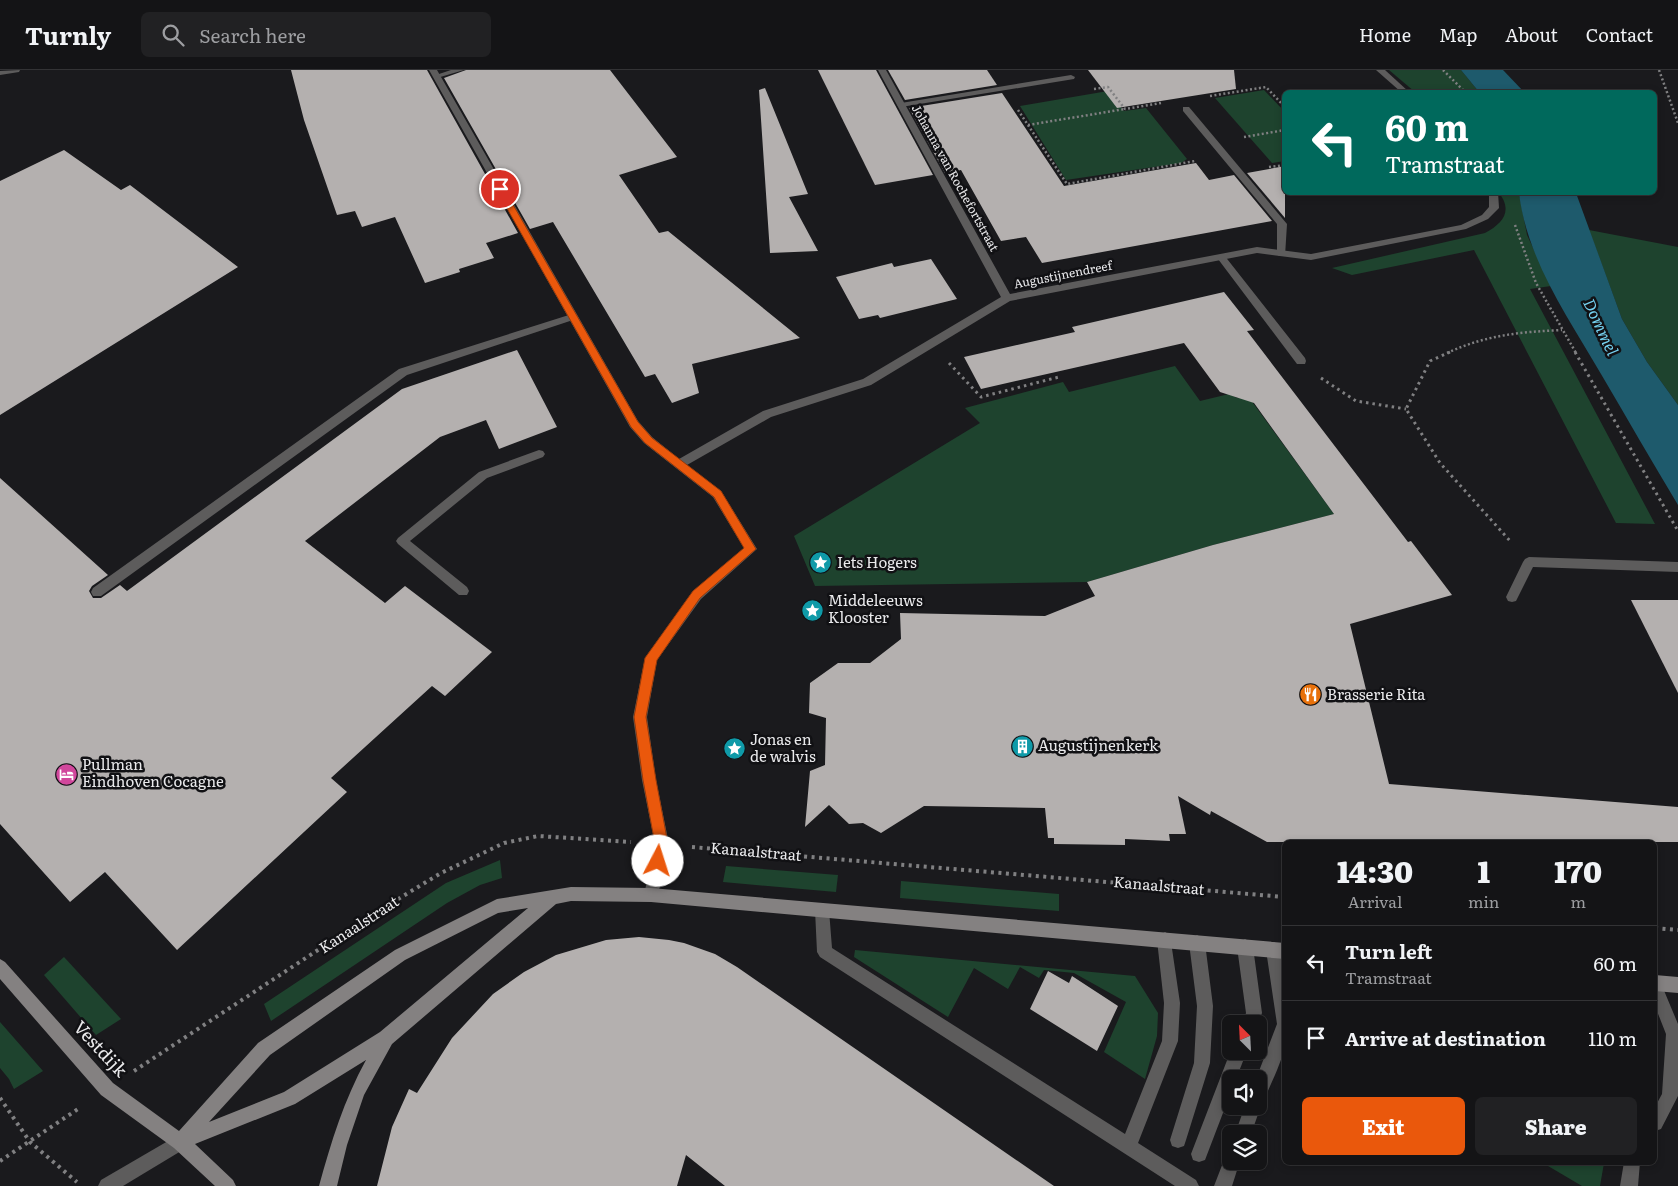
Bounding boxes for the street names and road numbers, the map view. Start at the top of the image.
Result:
street label: Johanna van Rochefortstraat [908,101,1004,254]
street label: Augustijnendreef [1012,255,1115,292]
street label: Kanaalstraat [710,835,803,866]
street label: Kanaalstraat [1113,869,1206,900]
street label: Kanaalstraat [314,889,403,958]
street label: Vestdijk [68,1014,135,1083]

